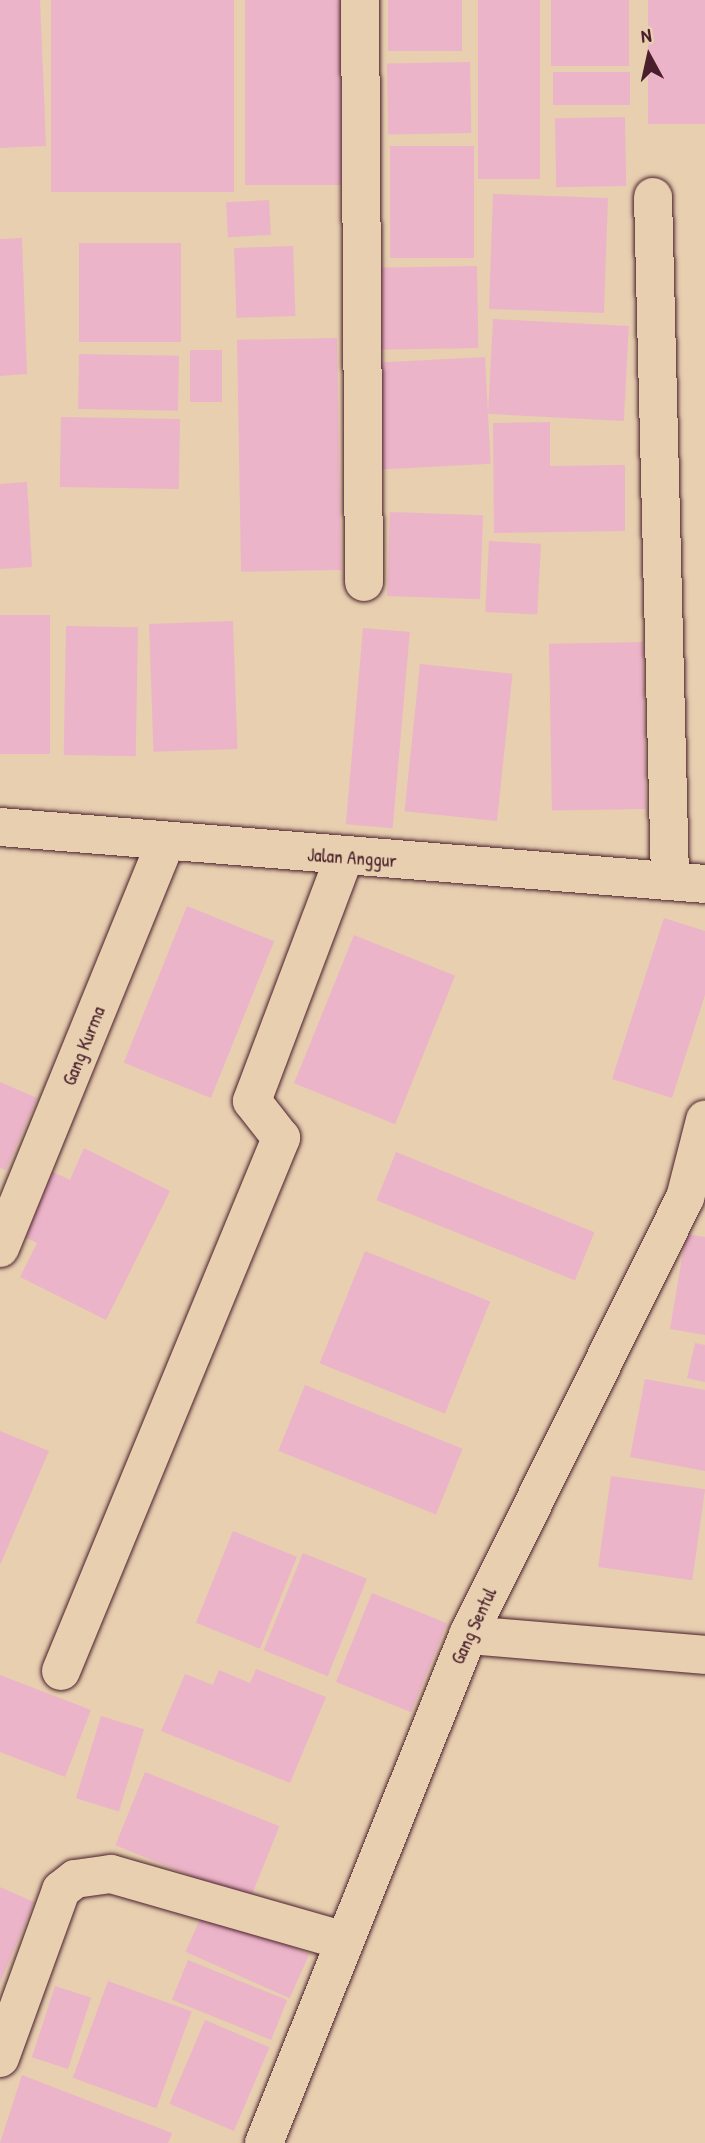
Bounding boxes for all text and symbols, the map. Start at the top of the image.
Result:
north arrow [614,21,684,91]
text: N [639,22,653,49]
street label: Jalan Anggur [307,844,397,872]
street label: Gang Kurma [58,1003,110,1089]
street label: Gang Sentul [446,1584,502,1668]

